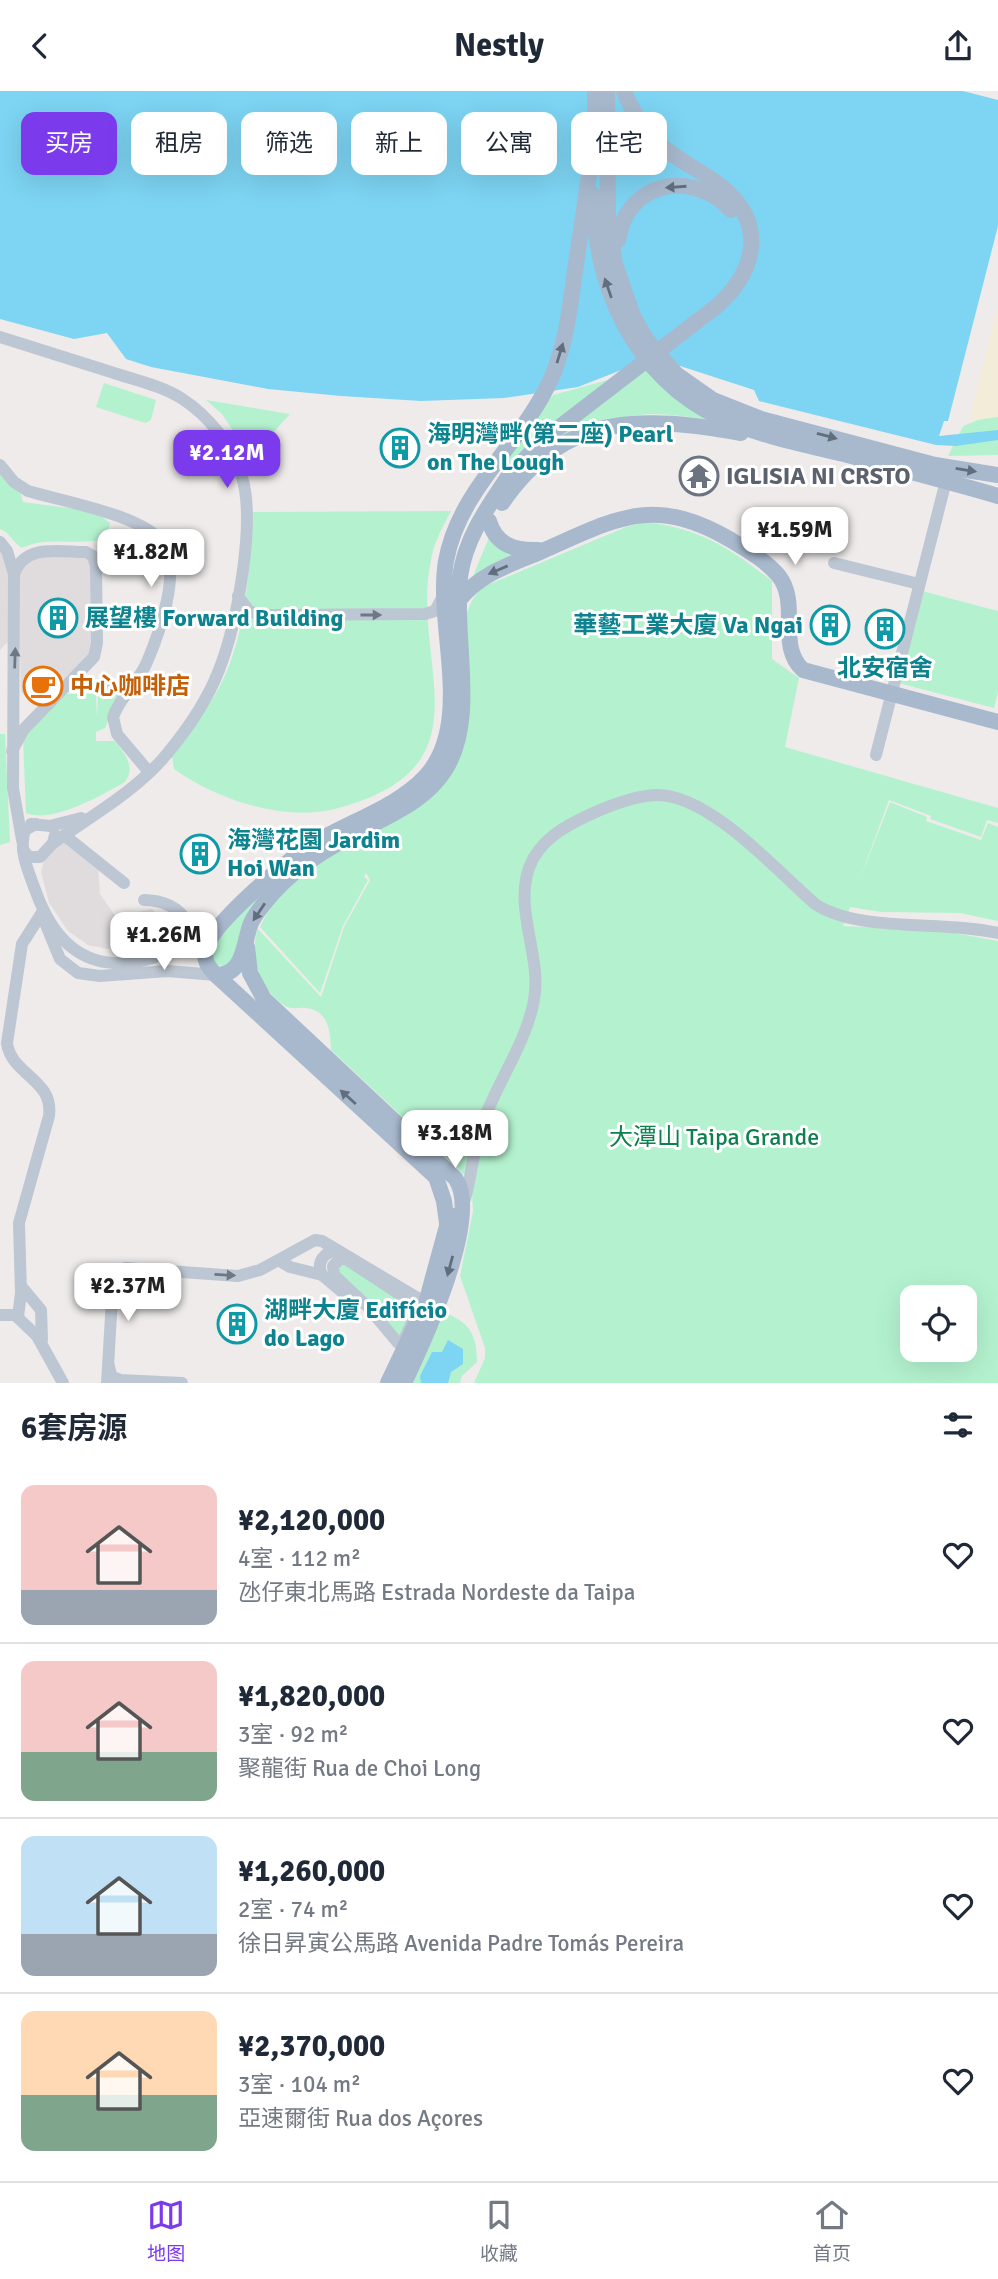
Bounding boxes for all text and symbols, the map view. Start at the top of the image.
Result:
text: Nestly [454,26,544,65]
icon: back [21,27,59,65]
icon: share [939,27,977,65]
chip: 买房 [21,112,117,175]
chip: 租房 [131,112,227,175]
chip: 筛选 [241,112,337,175]
chip: 新上 [351,112,447,175]
chip: 公寓 [461,112,557,175]
chip: 住宅 [571,112,667,175]
one-way arrow [665,182,687,193]
one-way arrow [602,278,613,299]
one-way arrow [556,342,566,363]
place label: 海明灣畔(第二座) Pearl on The Lough [427,419,674,477]
building icon: 海明灣畔(第二座) Pearl on The Lough [379,427,421,469]
pin: ¥2.12M [170,431,284,490]
one-way arrow [816,431,838,442]
text: ¥2.12M [189,438,265,467]
temple icon: IGLISIA NI CRSTO [678,455,720,497]
place label: IGLISIA NI CRSTO [726,461,910,491]
one-way arrow [956,465,978,476]
pin: ¥1.59M [738,507,852,567]
text: ¥1.59M [757,515,833,544]
pin: ¥1.82M [94,529,208,589]
text: ¥1.82M [113,537,189,566]
one-way arrow [487,565,508,576]
building icon: 展望樓 Forward Building [37,597,79,639]
place label: 展望樓 Forward Building [85,603,343,633]
building icon: 華藝工業大廈 Va Ngai [809,604,851,646]
building icon: 北安宿舍 [864,608,906,650]
one-way arrow [360,609,382,621]
place label: 華藝工業大廈 Va Ngai [573,610,803,640]
one-way arrow [9,647,21,669]
place label: 北安宿舍 [837,653,933,683]
cafe icon: 中心咖啡店 [22,665,64,707]
place label: 中心咖啡店 [70,671,190,701]
place label: 海灣花園 Jardim Hoi Wan [227,825,400,883]
building icon: 海灣花園 Jardim Hoi Wan [179,833,221,875]
one-way arrow [252,902,265,922]
pin: ¥1.26M [107,913,221,972]
text: ¥1.26M [126,920,202,949]
one-way arrow [339,1089,357,1105]
pin: ¥3.18M [398,1111,512,1170]
text: ¥3.18M [417,1118,493,1147]
park label: 大潭山 Taipa Grande [609,1122,819,1152]
one-way arrow [444,1255,455,1277]
pin: ¥2.37M [71,1263,185,1323]
one-way arrow [214,1270,236,1281]
text: ¥2.37M [90,1271,166,1300]
map controls [900,1285,977,1362]
button: locate [900,1285,977,1362]
place label: 湖畔大廈 Edifício do Lago [264,1295,447,1353]
building icon: 湖畔大廈 Edifício do Lago [216,1303,258,1345]
icon: filters [939,1406,977,1444]
text: 6套房源 [21,1410,127,1447]
text: ¥2,120,000 [238,1502,385,1539]
icon: home [77,1513,161,1597]
icon: heart [939,1536,977,1574]
text: 4室 · 112 m² [238,1544,361,1573]
text: 氹仔東北馬路 Estrada Nordeste da Taipa [238,1578,635,1607]
text: ¥1,820,000 [238,1678,385,1715]
icon: home [77,1689,161,1773]
icon: heart [939,1712,977,1750]
text: 3室 · 92 m² [238,1720,348,1749]
text: 聚龍街 Rua de Choi Long [238,1754,481,1783]
text: ¥1,260,000 [238,1853,385,1890]
icon: home [77,1864,161,1948]
icon: heart [939,1887,977,1925]
text: 2室 · 74 m² [238,1895,348,1924]
text: 徐日昇寅公馬路 Avenida Padre Tomás Pereira [238,1929,684,1958]
text: ¥2,370,000 [238,2028,385,2065]
icon: home [77,2039,161,2123]
icon: heart [939,2062,977,2100]
text: 3室 · 104 m² [238,2070,361,2099]
text: 亞速爾街 Rua dos Açores [238,2104,483,2133]
tab: 地图 [147,2196,185,2266]
tab: 收藏 [480,2196,518,2266]
tab: 首页 [813,2196,851,2266]

